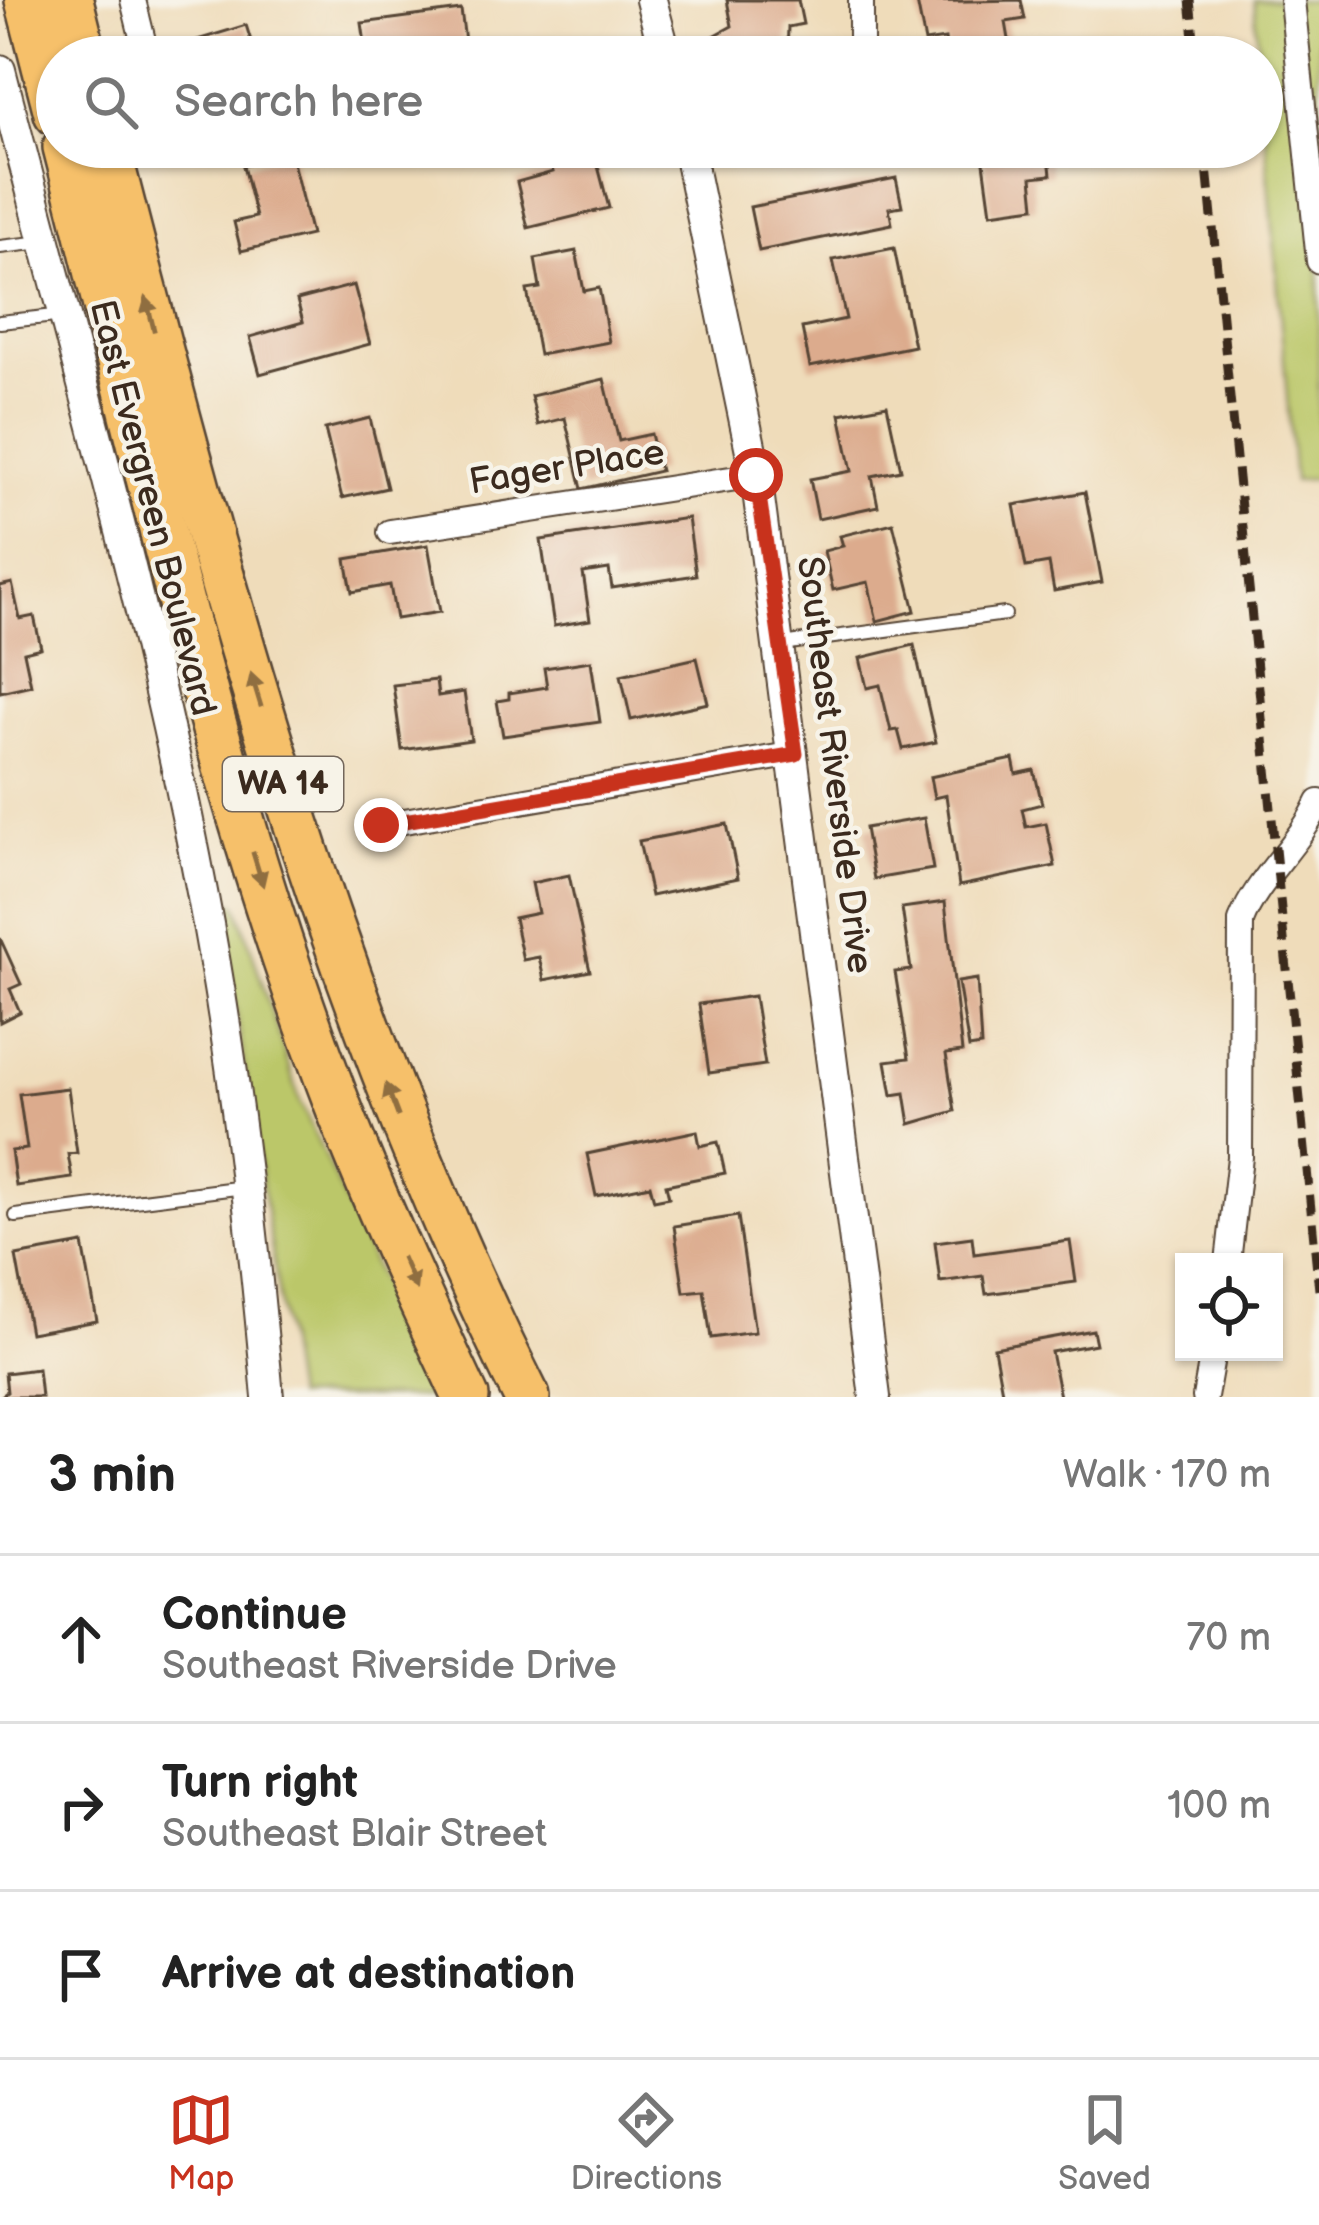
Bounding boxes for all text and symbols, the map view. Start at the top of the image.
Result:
search box [36,36,1283,168]
icon: search [78,69,144,135]
text: Search here [174,75,423,130]
street label: East Evergreen Boulevard [80,296,224,720]
one-way arrow [140,296,159,333]
street label: Fager Place [466,431,668,505]
route start [729,448,783,502]
street label: Southeast Riverside Drive [787,554,881,976]
one-way arrow [246,671,264,708]
road number: WA 14 [223,757,343,811]
route end [354,798,408,852]
one-way arrow [249,851,268,888]
one-way arrow [381,1081,400,1117]
map controls [1175,1253,1283,1361]
button: locate [1175,1253,1283,1361]
one-way arrow [399,1256,419,1291]
text: 3 min [48,1445,176,1506]
text: Walk · 170 m [1062,1452,1271,1499]
text: Continue [162,1588,347,1643]
icon: ahead [48,1606,114,1672]
text: 70 m [1186,1615,1271,1662]
text: Southeast Riverside Drive [162,1643,617,1690]
text: Turn right [162,1756,358,1811]
icon: right [48,1774,114,1840]
text: 100 m [1167,1783,1271,1830]
text: Southeast Blair Street [162,1811,547,1858]
icon: arrive [48,1942,114,2008]
text: Arrive at destination [162,1947,575,2002]
tab: Map [168,2087,234,2199]
tab: Directions [571,2087,722,2199]
tab: Saved [1058,2087,1151,2199]

